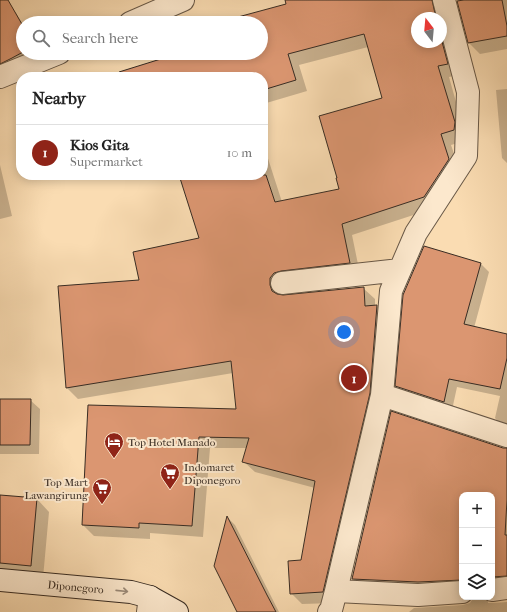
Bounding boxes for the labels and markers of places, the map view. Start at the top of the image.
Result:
pin: 1 [341,363,367,393]
hotel icon: Top Hotel Manado [103,431,125,459]
place label: Top Hotel Manado [128,436,216,449]
place label: Indomaret Diponegoro [184,461,241,487]
supermarket icon: Indomaret Diponegoro [159,462,181,490]
place label: Top Mart Lawangirung [25,476,88,502]
supermarket icon: Top Mart Lawangirung [91,477,113,505]

